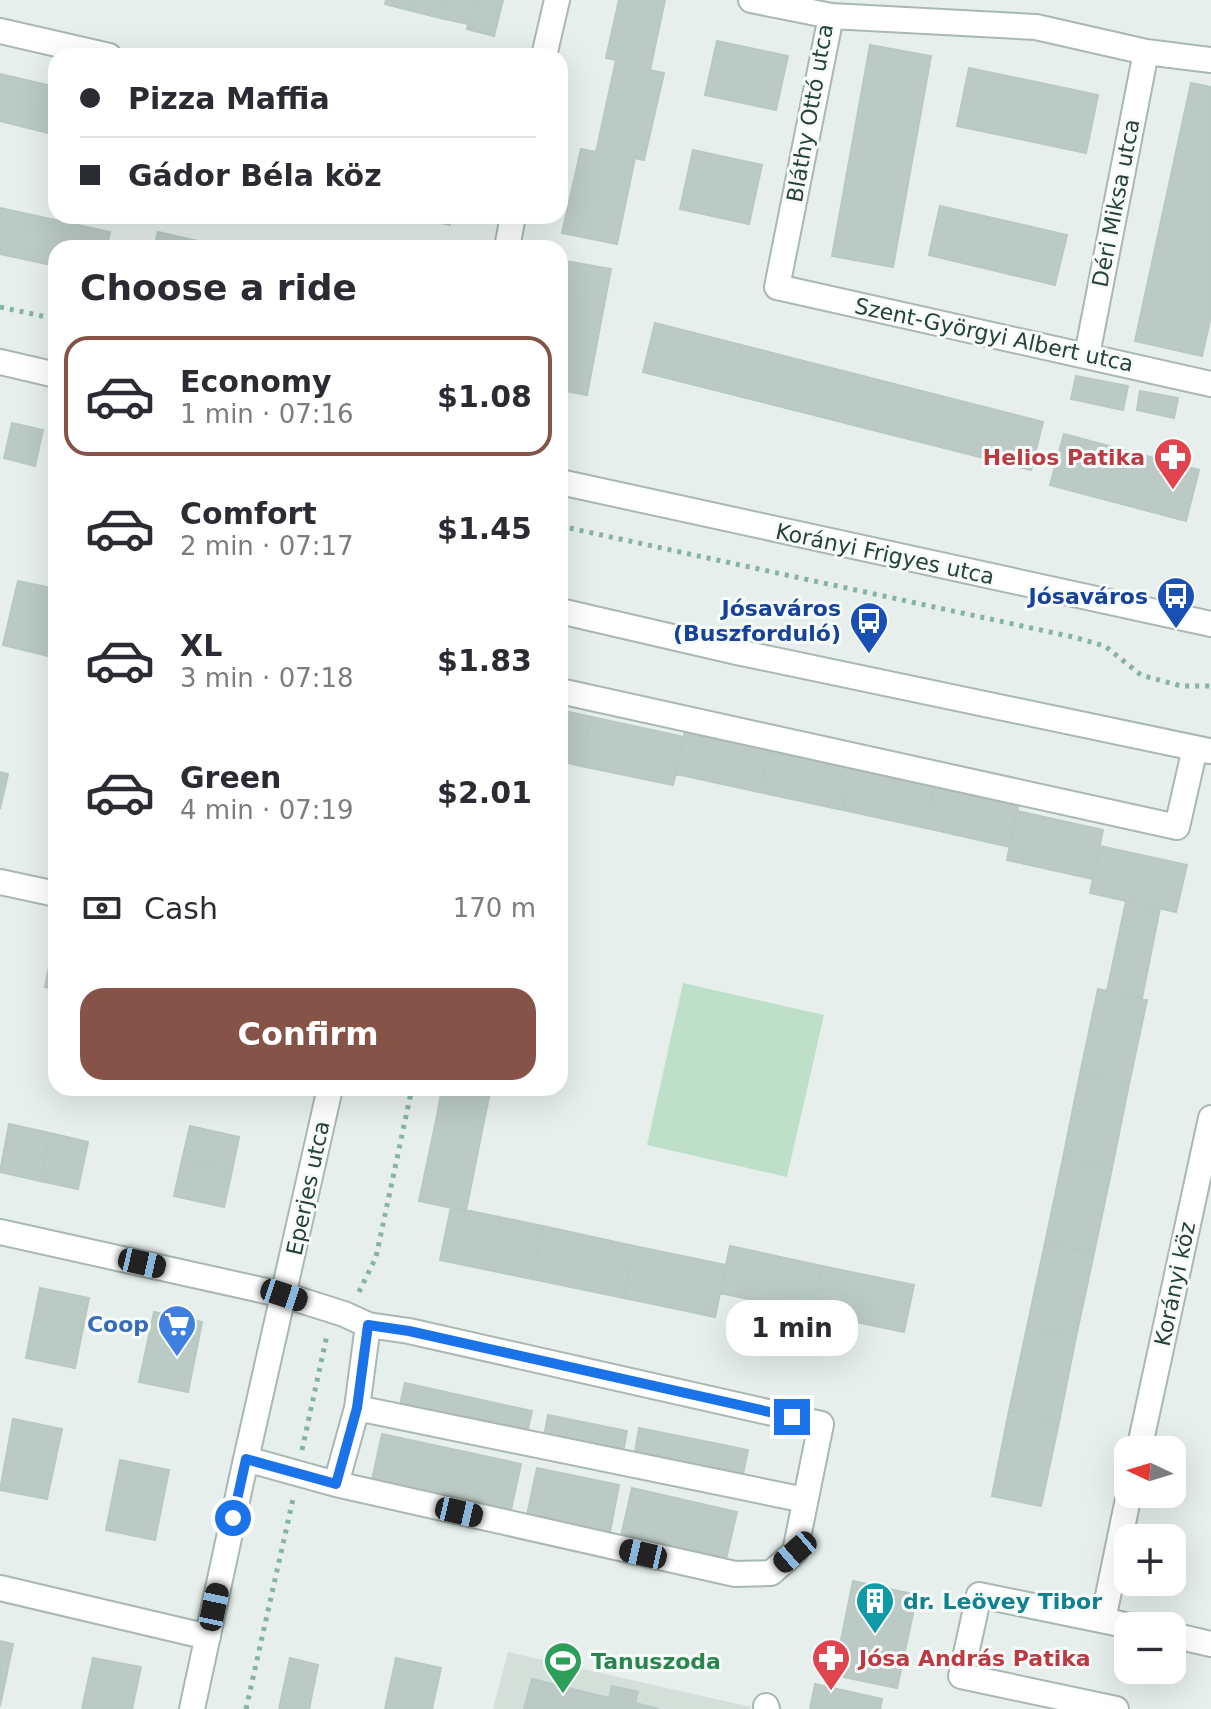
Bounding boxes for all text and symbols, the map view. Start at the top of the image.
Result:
street label: Bláthy Ottó utca [782,22,838,204]
text: Pizza Maffia [128,81,330,116]
street label: Déri Miksa utca [1087,117,1145,289]
text: Gádor Béla köz [128,158,382,193]
text: Choose a ride [80,267,357,308]
street label: Szent-Györgyi Albert utca [852,293,1136,377]
icon: car [84,360,156,432]
text: Economy [180,364,332,399]
text: $1.08 [437,379,532,414]
text: 1 min · 07:16 [180,399,354,429]
pharmacy icon: Helios Patika [1152,436,1194,491]
place label: Helios Patika [983,445,1145,470]
icon: car [84,492,156,564]
text: Comfort [180,496,317,531]
text: $1.45 [437,511,532,546]
street label: Korányi Frigyes utca [773,519,997,589]
text: 2 min · 07:17 [180,531,354,561]
bus stop icon: Jósaváros [1155,575,1197,630]
place label: Jósaváros [1027,584,1148,609]
place label: Jósaváros (Buszforduló) [673,596,841,646]
bus stop icon: Jósaváros (Buszforduló) [848,600,890,655]
icon: car [84,624,156,696]
text: XL [180,628,222,663]
text: $1.83 [437,643,532,678]
text: 3 min · 07:18 [180,663,354,693]
icon: car [84,756,156,828]
text: Green [180,760,281,795]
text: $2.01 [437,775,532,810]
text: 4 min · 07:19 [180,795,354,825]
icon: cash [80,886,124,930]
text: Cash [144,891,218,926]
text: 170 m [453,893,536,923]
button: Confirm [80,988,536,1080]
street label: Eperjes utca [282,1119,334,1257]
street label: Korányi köz [1150,1220,1200,1348]
car [116,1246,168,1280]
car [257,1276,311,1314]
callout: 1 min [726,1301,858,1357]
supermarket icon: Coop [156,1303,198,1358]
place label: Coop [87,1312,149,1337]
text: 1 min [751,1313,833,1343]
route end [774,1399,810,1435]
north arrow [1114,1436,1186,1508]
map controls [1114,1436,1186,1684]
car [433,1495,485,1529]
route start [215,1500,251,1536]
button: + [1114,1524,1186,1596]
car [769,1527,821,1577]
car [617,1537,669,1571]
building icon: dr. Leövey Tibor [854,1580,896,1635]
car [197,1581,231,1633]
place label: dr. Leövey Tibor [903,1589,1102,1614]
button: − [1114,1612,1186,1684]
pharmacy icon: Jósa András Patika [810,1637,852,1692]
sports icon: Tanuszoda [542,1640,584,1695]
place label: Jósa András Patika [857,1646,1091,1671]
place label: Tanuszoda [591,1649,721,1674]

